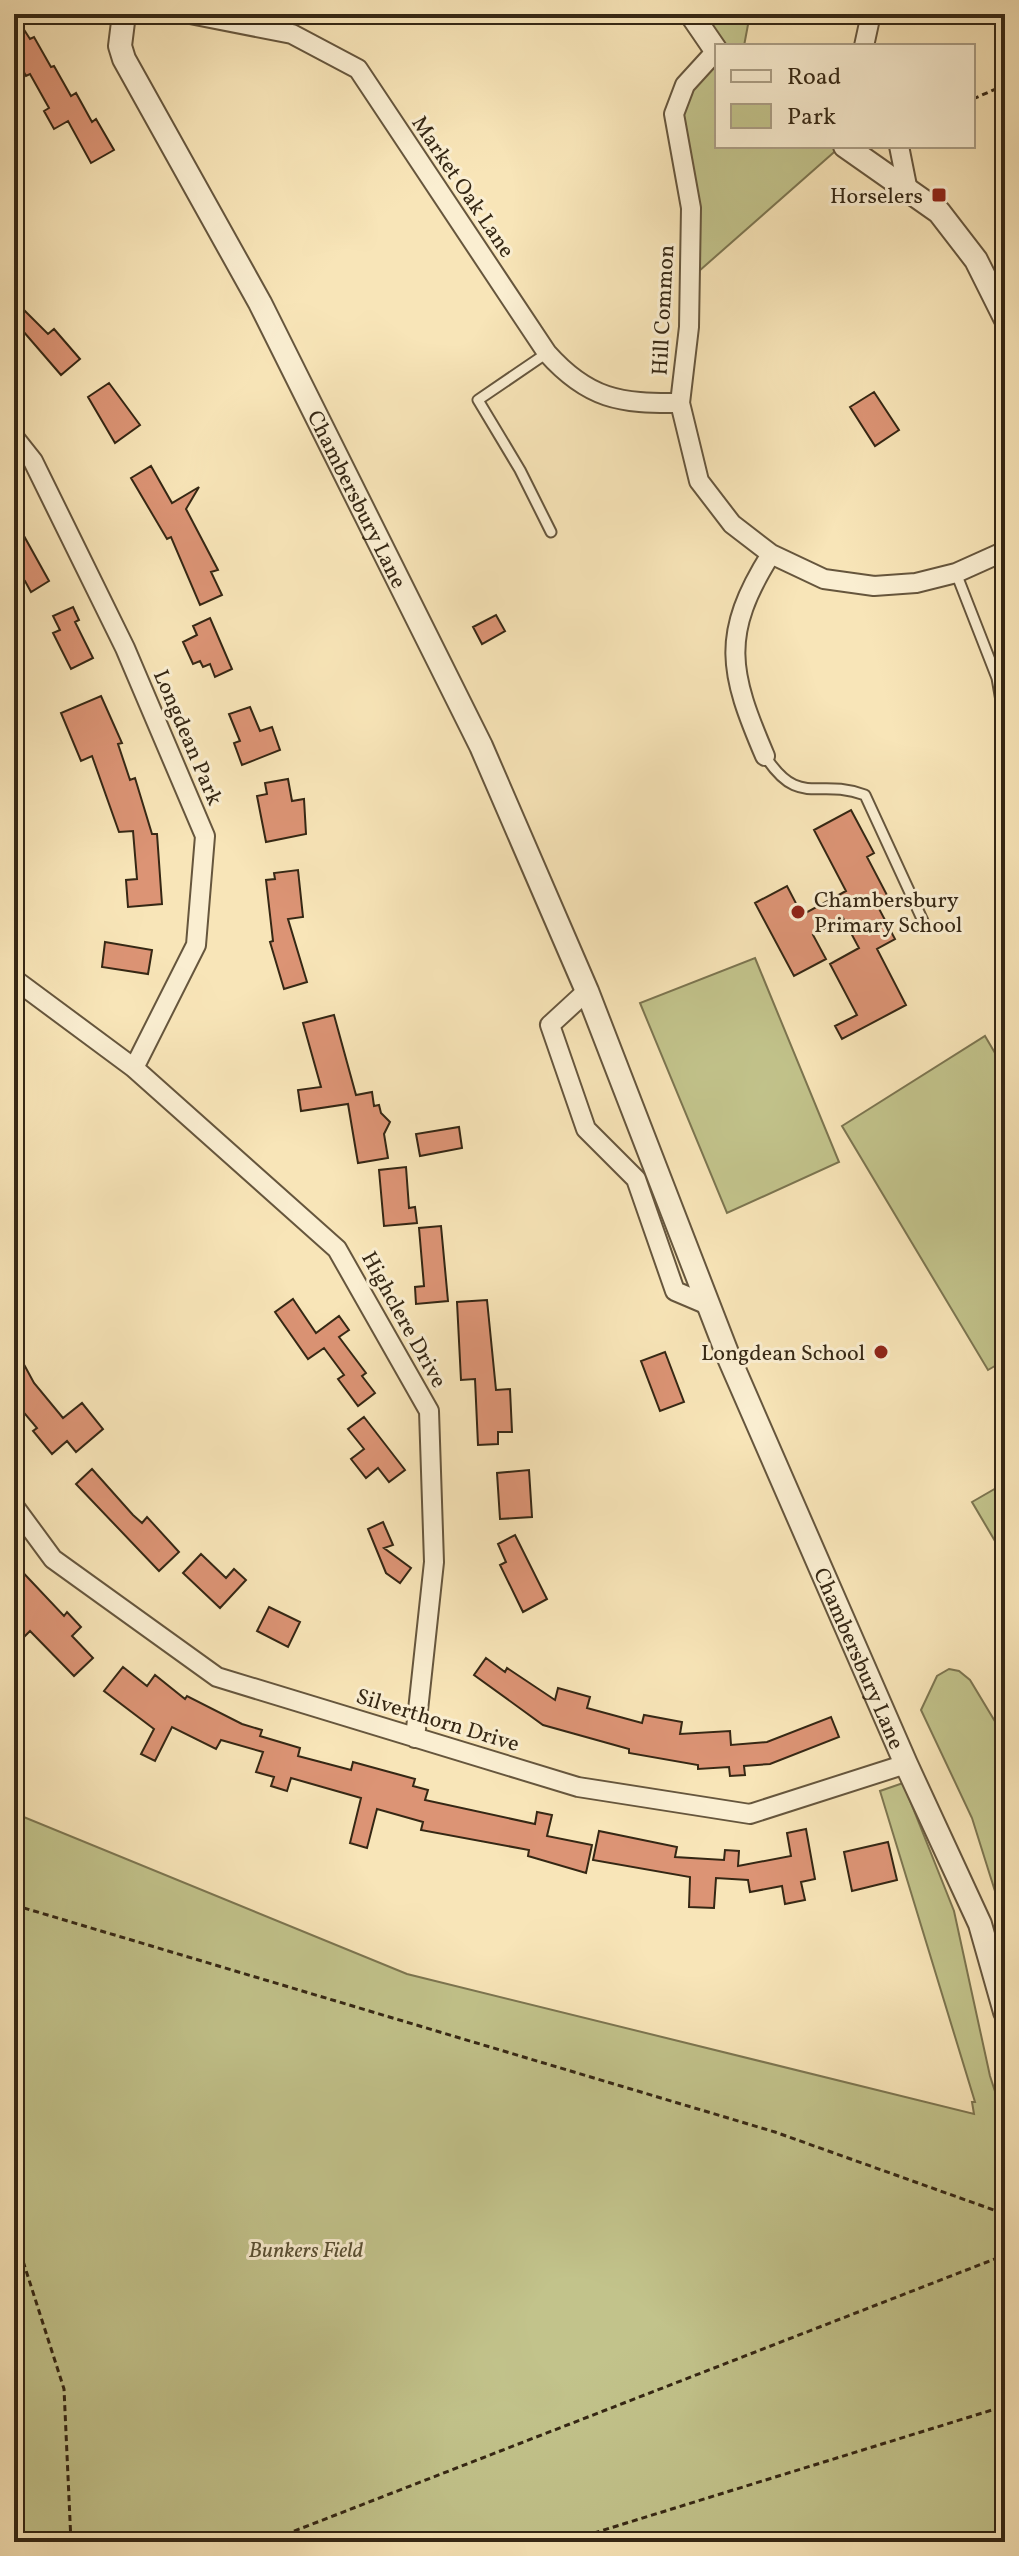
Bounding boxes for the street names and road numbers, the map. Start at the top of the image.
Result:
street label: Market Oak Lane [403,110,521,265]
street label: Hill Common [646,244,683,376]
street label: Chambersbury Lane [298,406,413,594]
street label: Longdean Park [144,665,229,811]
street label: Highclere Drive [353,1246,453,1394]
street label: Chambersbury Lane [804,1563,911,1755]
street label: Silverthorn Drive [352,1682,523,1761]

